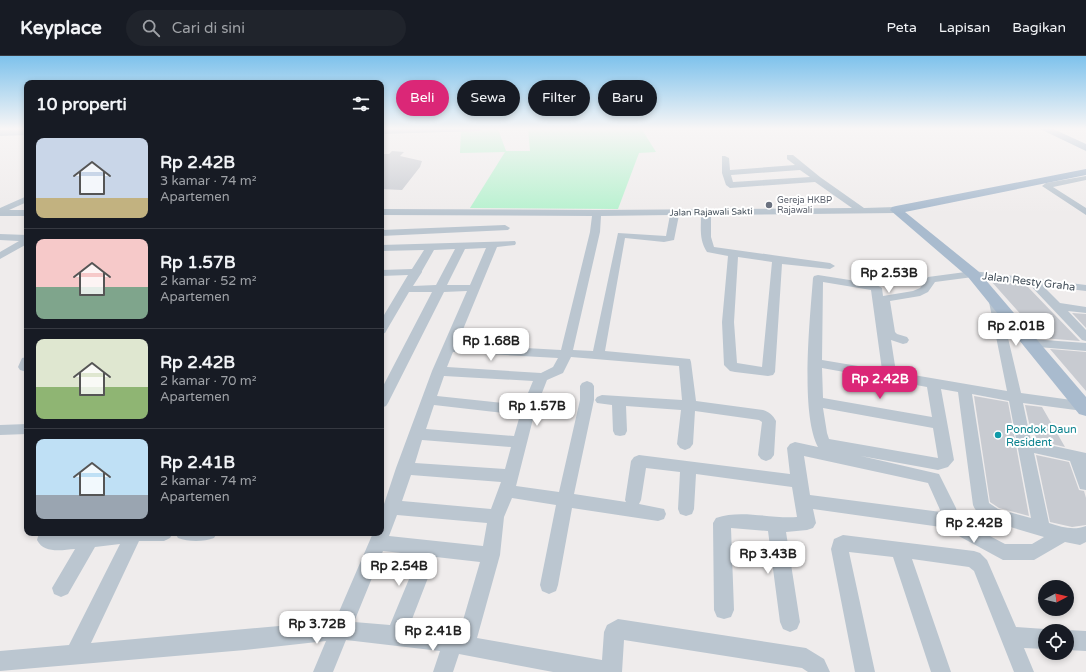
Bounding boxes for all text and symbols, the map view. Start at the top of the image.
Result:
search box [126,10,406,46]
text: Keyplace [20,17,102,39]
icon: search [140,17,162,39]
text: Cari di sini [172,19,245,37]
text: Peta [886,19,917,36]
text: Lapisan [939,19,990,36]
text: Bagikan [1012,19,1066,36]
chip: Beli [396,80,449,116]
chip: Sewa [457,80,520,116]
chip: Filter [528,80,590,116]
chip: Baru [598,80,657,116]
icon: filters [350,93,372,115]
text: 10 properti [36,94,127,115]
text: Rp 2.42B [160,152,235,173]
icon: home [68,154,116,202]
text: 3 kamar · 74 m² [160,173,257,189]
text: Apartemen [160,189,230,205]
place label: Gereja HKBP Rajawali [777,195,832,216]
marker: Gereja HKBP Rajawali [764,200,774,210]
street label: Jalan Rajawali Sakti [669,206,753,219]
text: Rp 1.57B [160,252,235,273]
icon: home [68,255,116,303]
pin: Rp 2.53B [848,260,930,294]
text: Rp 2.53B [860,265,918,281]
street label: Jalan Resty Graha [982,269,1076,294]
text: 2 kamar · 52 m² [160,273,257,289]
text: Apartemen [160,289,230,305]
pin: Rp 2.01B [975,313,1057,347]
text: Rp 2.01B [987,318,1045,334]
pin: Rp 1.68B [450,328,532,362]
text: Rp 1.68B [462,333,520,349]
text: Rp 2.42B [160,352,235,373]
icon: home [68,355,116,403]
pin: Rp 2.42B [839,366,921,400]
text: Rp 2.42B [851,371,909,387]
text: 2 kamar · 70 m² [160,373,257,389]
text: Apartemen [160,389,230,405]
pin: Rp 1.57B [496,393,578,427]
text: Rp 1.57B [508,398,566,414]
place label: Pondok Daun Resident [1006,423,1077,449]
marker: Pondok Daun Resident [993,430,1003,440]
text: Rp 2.41B [160,452,235,473]
icon: home [68,455,116,503]
text: 2 kamar · 74 m² [160,473,257,489]
text: Apartemen [160,489,230,505]
pin: Rp 2.42B [933,510,1015,544]
text: Rp 2.42B [945,515,1003,531]
pin: Rp 3.43B [727,541,809,575]
text: Rp 3.43B [739,546,797,562]
pin: Rp 2.54B [358,553,440,587]
text: Rp 2.54B [370,558,428,574]
north arrow [1038,580,1074,616]
map controls [1038,580,1074,660]
pin: Rp 3.72B [276,611,358,645]
text: Rp 3.72B [288,616,346,632]
pin: Rp 2.41B [392,618,474,652]
text: Rp 2.41B [404,623,462,639]
button: locate [1038,624,1074,660]

